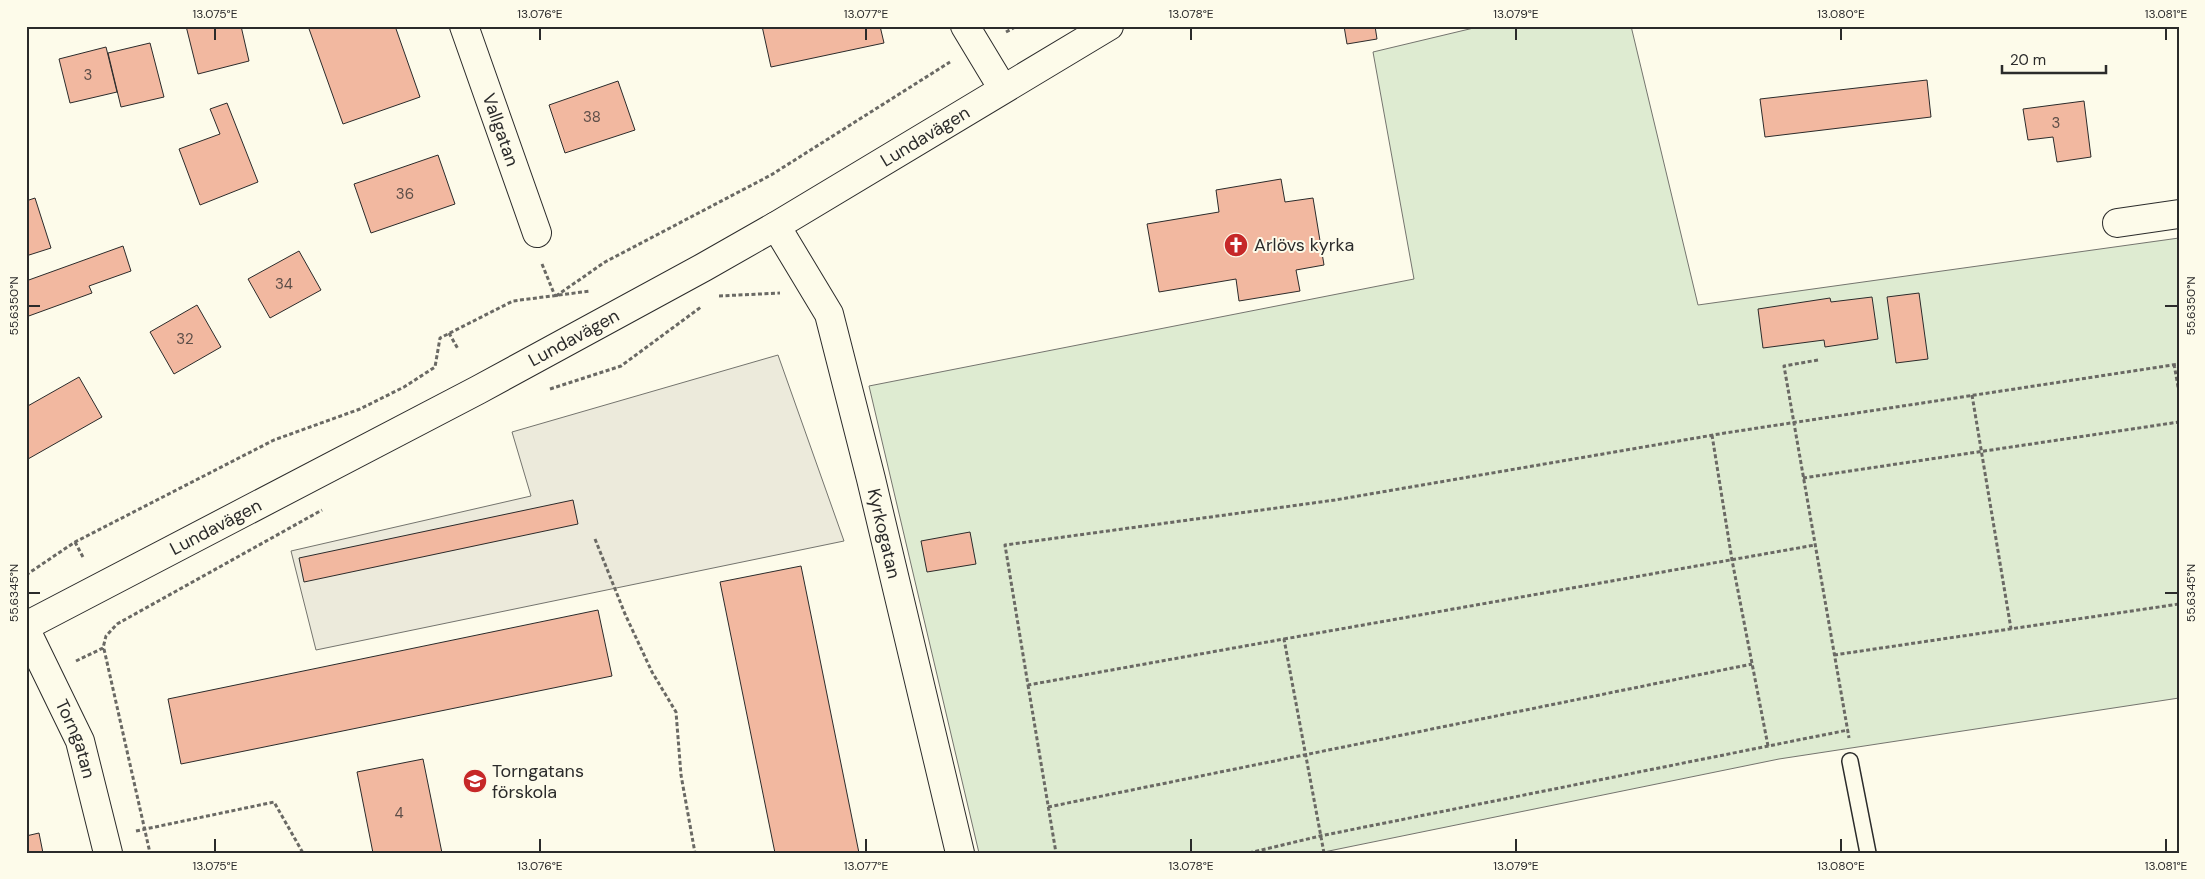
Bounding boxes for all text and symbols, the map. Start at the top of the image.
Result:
text: 13.075°E [192,6,238,22]
text: 13.076°E [517,6,563,22]
text: 13.077°E [844,6,888,22]
text: 13.078°E [1168,6,1214,22]
text: 13.079°E [1493,6,1539,22]
text: 13.080°E [1817,6,1865,22]
text: 13.081°E [2145,6,2188,22]
scale bar [2002,42,2106,74]
text: 20 m [2010,50,2046,70]
house number: 3 [84,65,92,85]
street label: Vallgatan [477,90,524,169]
street label: Lundavägen [876,100,974,172]
house number: 38 [583,107,601,127]
house number: 3 [2052,113,2060,133]
house number: 36 [396,184,414,204]
church icon: Arlövs kyrka [1223,232,1249,258]
place label: Arlövs kyrka [1254,233,1354,257]
house number: 34 [275,274,293,294]
text: 55.6350°N [6,276,22,336]
text: 55.6350°N [2183,276,2199,336]
street label: Lundavägen [524,303,623,372]
house number: 32 [176,329,194,349]
street label: Kyrkogatan [862,486,906,581]
street label: Lundavägen [166,493,266,561]
text: 55.6345°N [6,564,22,622]
text: 55.6345°N [2183,564,2199,622]
street label: Torngatan [50,695,101,781]
place label: Torngatans förskola [492,759,584,804]
school or university icon: Torngatans förskola [462,768,488,794]
house number: 4 [394,803,404,823]
text: 13.075°E [192,858,238,874]
text: 13.076°E [517,858,563,874]
text: 13.077°E [844,858,888,874]
text: 13.078°E [1168,858,1214,874]
text: 13.079°E [1493,858,1539,874]
text: 13.080°E [1817,858,1865,874]
text: 13.081°E [2145,858,2188,874]

